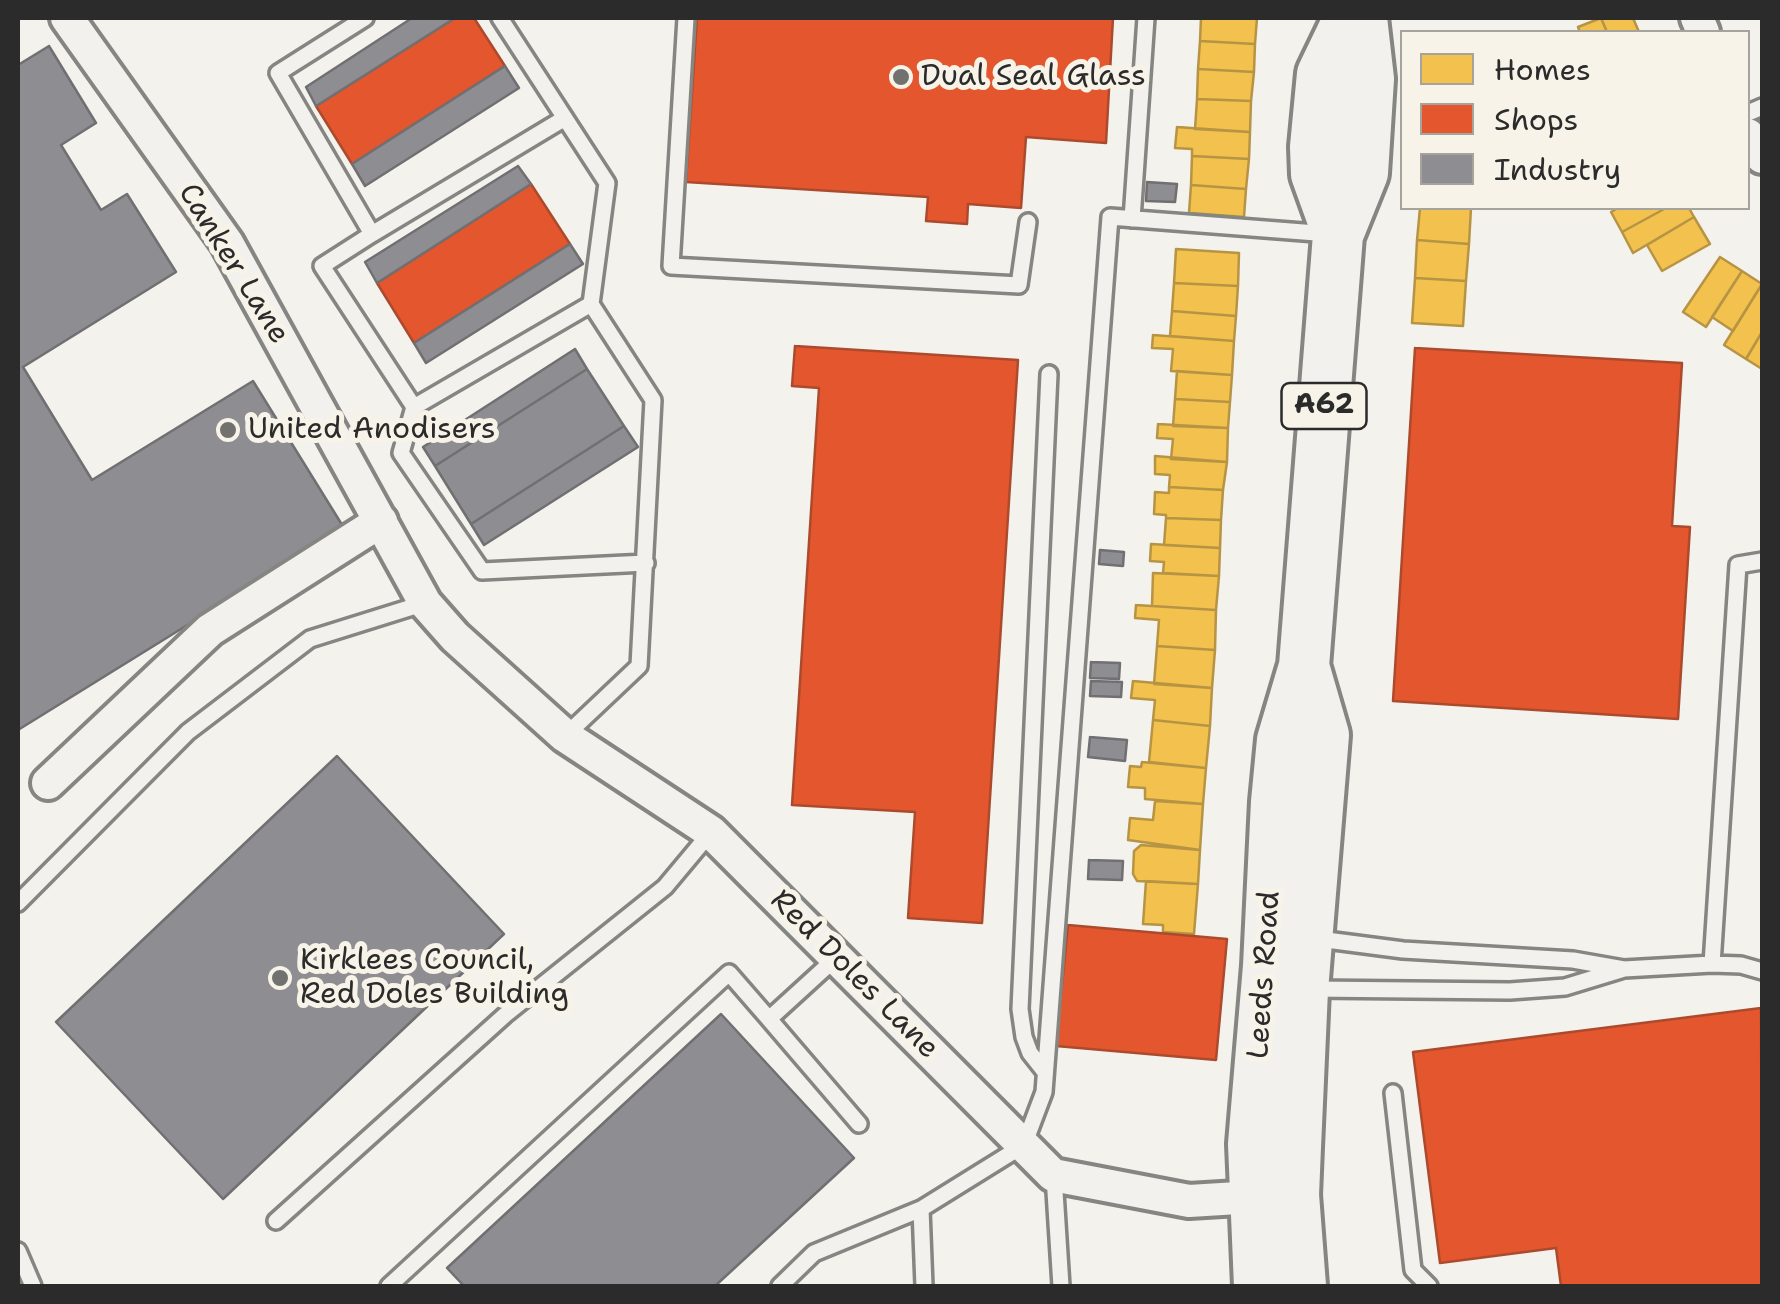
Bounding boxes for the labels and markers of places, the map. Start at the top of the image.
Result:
place label: Dual Seal Glass [921,59,1146,95]
marker: Dual Seal Glass [890,66,912,88]
place label: United Anodisers [248,412,496,448]
marker: United Anodisers [217,419,239,441]
place label: Kirklees Council, Red Doles Building [300,943,569,1014]
marker: Kirklees Council, Red Doles Building [269,967,291,989]

